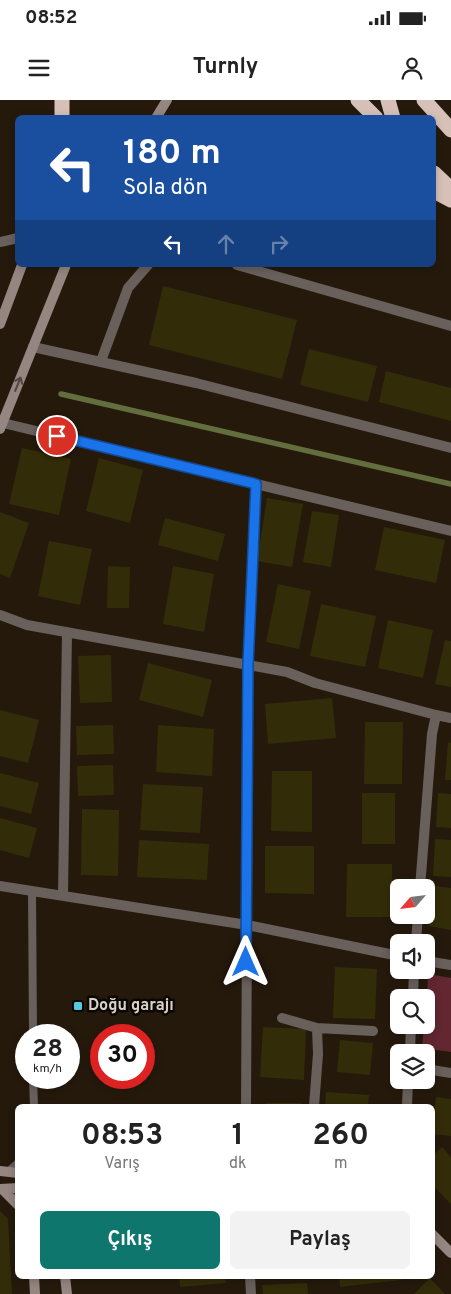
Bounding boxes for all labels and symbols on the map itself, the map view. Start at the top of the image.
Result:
one-way arrow [14,377,23,392]
pin [36,415,78,457]
north arrow [390,879,435,924]
position arrow [219,935,271,987]
place label: Doğu garajı [88,996,174,1016]
marker: Doğu garajı [72,1000,84,1012]
speed limit sign: 30 [90,1024,155,1089]

